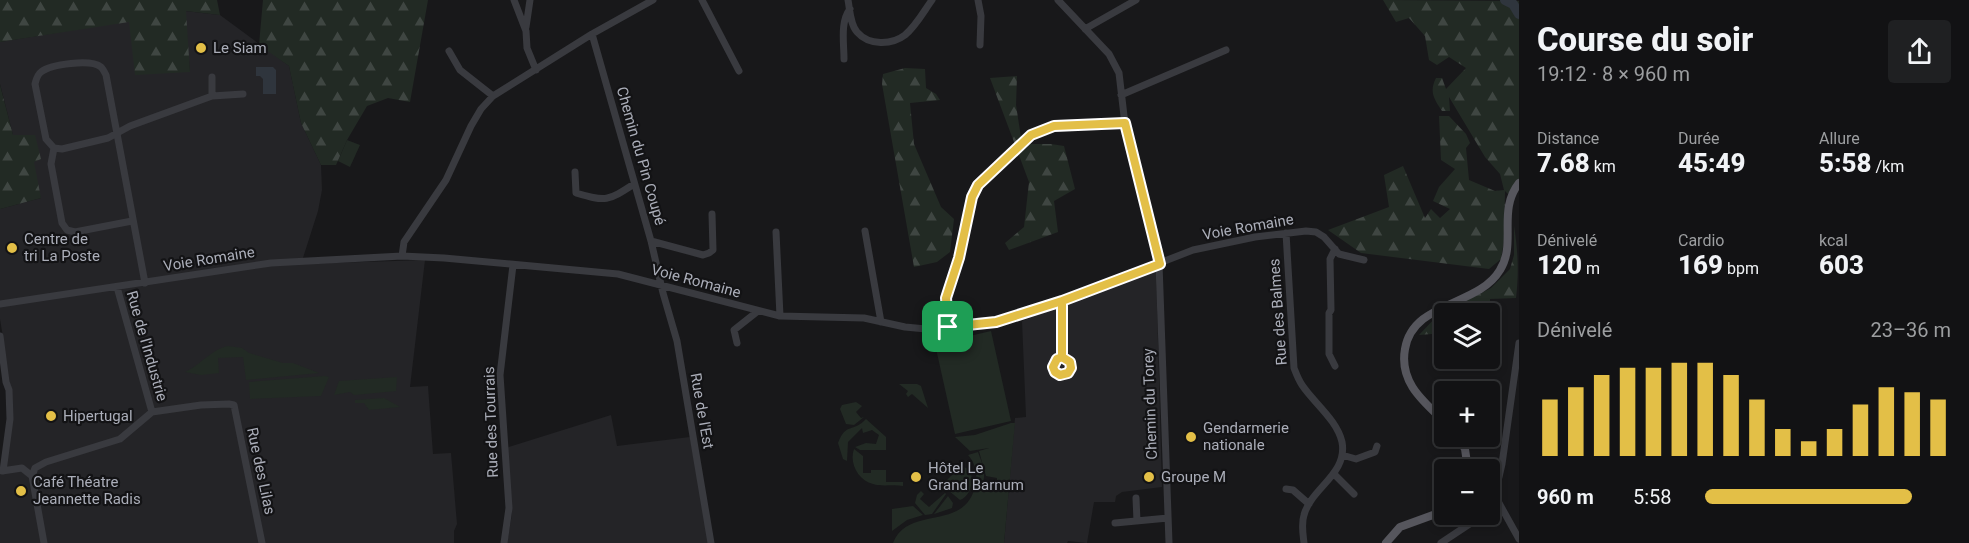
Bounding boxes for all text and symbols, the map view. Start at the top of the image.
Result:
text: Course du soir [1537,20,1753,59]
button: share [1888,20,1951,83]
place label: Le Siam [213,39,267,57]
marker: Le Siam [194,41,208,55]
text: 19:12 · 8 × 960 m [1537,62,1690,86]
street label: Chemin du Pin Coupé [613,85,669,227]
text: Distance [1537,129,1599,148]
text: Durée [1678,129,1720,148]
text: Allure [1819,129,1860,148]
text: 7.68 [1537,148,1590,178]
text: 45:49 [1678,148,1746,178]
text: 5:58 [1819,148,1872,178]
text: km [1590,157,1616,176]
text: /km [1872,157,1904,176]
street label: Voie Romaine [1201,210,1295,244]
place label: Centre de tri La Poste [24,230,100,265]
text: Dénivelé [1537,231,1597,250]
text: Cardio [1678,231,1724,250]
text: kcal [1819,231,1848,250]
marker: Centre de tri La Poste [5,241,19,255]
street label: Voie Romaine [162,243,256,275]
text: 120 [1537,250,1582,280]
text: 169 [1678,250,1723,280]
text: 603 [1819,250,1864,280]
street label: Rue des Balmes [1265,258,1291,366]
text: m [1582,259,1600,278]
text: bpm [1723,259,1759,278]
street label: Voie Romaine [649,260,743,302]
street label: Rue de l'Industrie [123,289,171,403]
pin [922,301,973,352]
map controls [1434,303,1500,525]
button: layers [1434,303,1500,369]
icon: arrive [931,310,964,343]
text: Dénivelé [1537,318,1612,342]
text: 23–36 m [1870,318,1951,342]
street label: Chemin du Torey [1139,348,1161,460]
street label: Rue des Tourrais [480,366,502,478]
street label: Rue de l'Est [686,372,718,450]
button: + [1434,381,1500,447]
place label: Hipertugal [63,407,133,425]
marker: Hipertugal [44,409,58,423]
place label: Gendarmerie nationale [1203,419,1289,454]
street label: Rue des Lilas [243,426,279,516]
marker: Gendarmerie nationale [1184,430,1198,444]
place label: Hôtel Le Grand Barnum [928,459,1024,494]
button: − [1434,459,1500,525]
place label: Groupe M [1161,468,1226,486]
marker: Hôtel Le Grand Barnum [909,470,923,484]
marker: Groupe M [1142,470,1156,484]
place label: Café Théatre Jeannette Radis [33,473,141,508]
marker: Café Théatre Jeannette Radis [14,484,28,498]
text: 960 m [1537,485,1594,509]
text: 5:58 [1633,485,1672,509]

